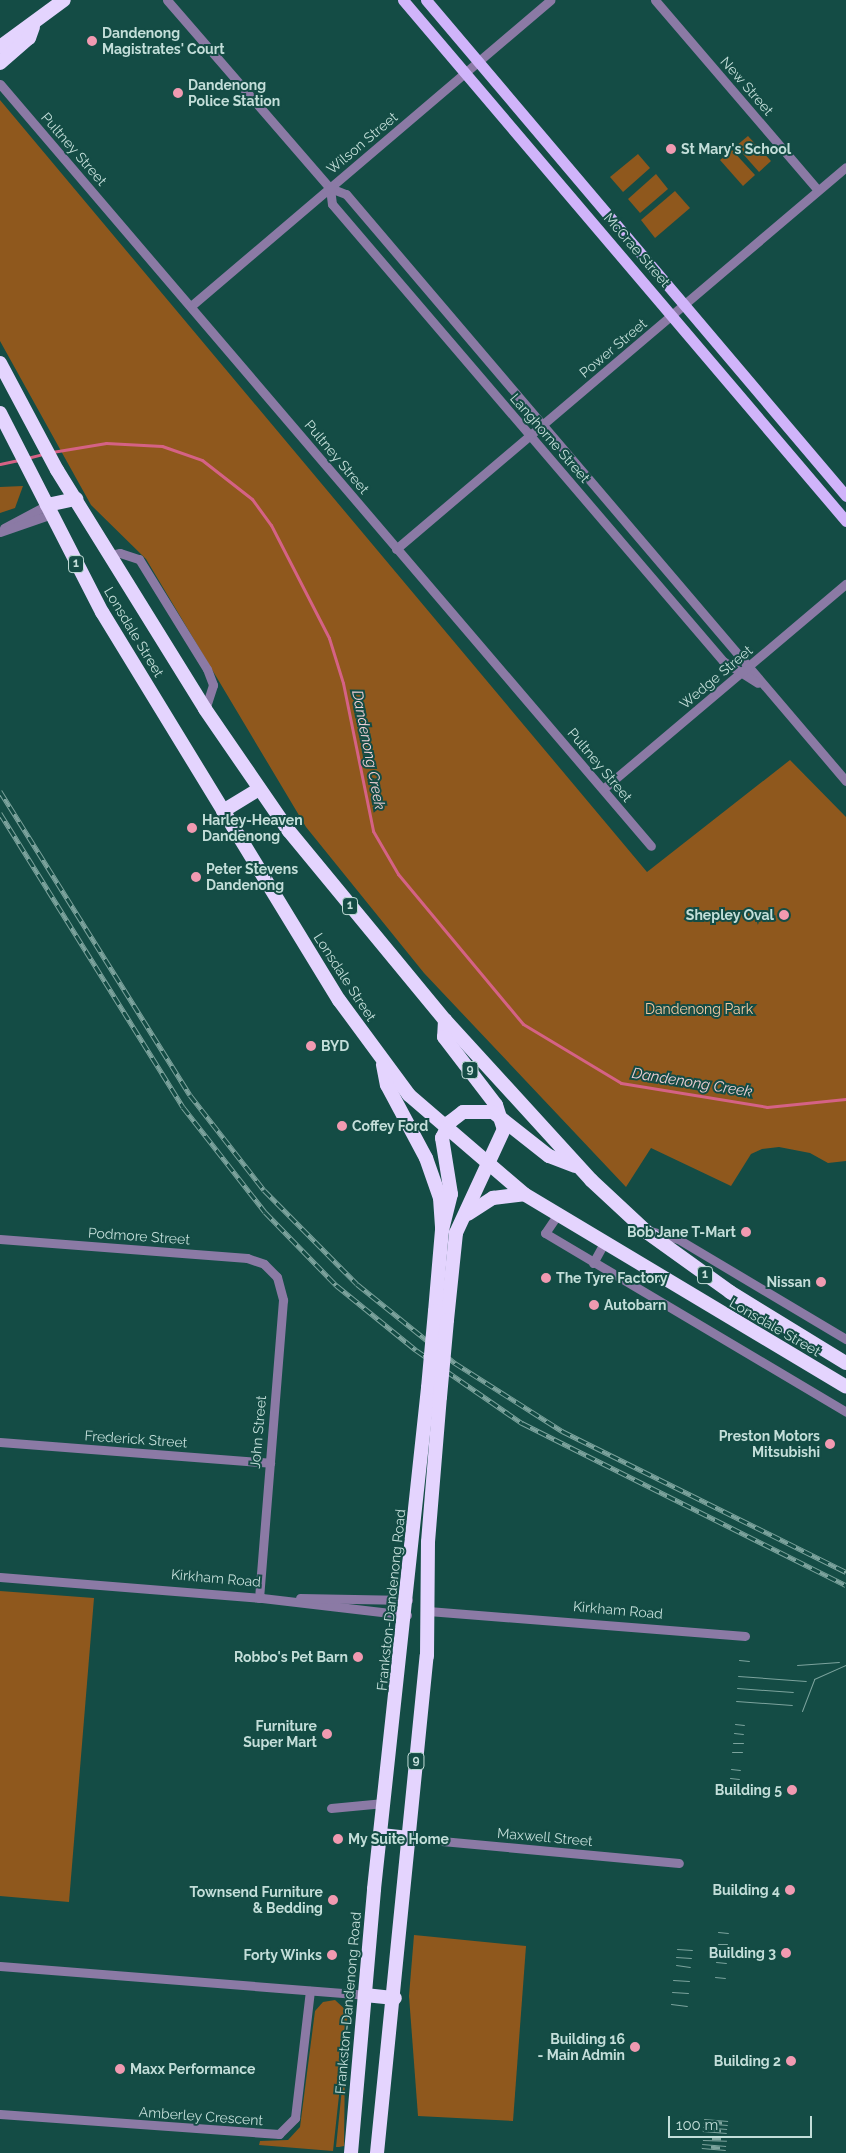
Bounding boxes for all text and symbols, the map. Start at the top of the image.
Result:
place label: Dandenong Magistrates' Court [102,25,225,58]
marker: Dandenong Magistrates' Court [86,35,98,47]
street label: New Street [717,53,777,119]
place label: Dandenong Police Station [188,77,280,110]
marker: Dandenong Police Station [172,87,184,99]
street label: Pultney Street [38,109,110,189]
street label: Wilson Street [323,109,401,177]
place label: St Mary's School [681,141,791,157]
marker: St Mary's School [665,143,677,155]
street label: McCrae Street [600,210,674,290]
street label: Power Street [576,315,650,381]
street label: Langhorne Street [507,390,593,486]
street label: Pultney Street [301,416,373,498]
road number: 1 [67,554,85,574]
street label: Lonsdale Street [101,584,167,680]
street label: Wedge Street [676,642,756,712]
water label: Dandenong Creek [348,689,388,811]
street label: Pultney Street [564,724,636,806]
place label: Harley-Heaven Dandenong [202,812,303,844]
marker: Harley-Heaven Dandenong [186,822,198,834]
place label: Peter Stevens Dandenong [206,861,298,894]
marker: Peter Stevens Dandenong [190,871,202,883]
road number: 1 [341,896,359,916]
place label: Shepley Oval [686,907,774,923]
marker: Shepley Oval [778,909,790,921]
street label: Lonsdale Street [310,930,380,1024]
park label: Dandenong Park [645,1001,753,1017]
place label: BYD [321,1038,349,1054]
marker: BYD [305,1040,317,1052]
road number: 9 [461,1060,479,1080]
water label: Dandenong Creek [631,1065,753,1101]
place label: Coffey Ford [352,1118,429,1134]
marker: Coffey Ford [336,1120,348,1132]
street label: Podmore Street [87,1224,191,1248]
place label: Bob Jane T-Mart [626,1224,736,1240]
marker: Bob Jane T-Mart [740,1226,752,1238]
road number: 1 [696,1266,714,1284]
place label: The Tyre Factory [556,1270,668,1286]
marker: The Tyre Factory [540,1272,552,1284]
place label: Nissan [766,1274,811,1290]
marker: Nissan [815,1276,827,1288]
street label: Lonsdale Street [727,1294,823,1360]
place label: Autobarn [604,1297,666,1313]
marker: Autobarn [588,1299,600,1311]
street label: John Street [246,1395,270,1469]
street label: Frederick Street [84,1427,188,1451]
place label: Preston Motors Mitsubishi [719,1428,820,1460]
marker: Preston Motors Mitsubishi [824,1438,836,1450]
street label: Frankston-Dandenong Road [373,1508,409,1692]
street label: Kirkham Road [170,1566,262,1590]
street label: Kirkham Road [572,1598,664,1622]
place label: Robbo's Pet Barn [234,1649,348,1665]
marker: Robbo's Pet Barn [352,1651,364,1663]
place label: Furniture Super Mart [243,1718,317,1750]
marker: Furniture Super Mart [321,1728,333,1740]
road number: 9 [407,1752,425,1770]
place label: Building 5 [715,1782,782,1798]
marker: Building 5 [786,1784,798,1796]
street label: Maxwell Street [496,1824,594,1850]
place label: My Suite Home [348,1831,449,1847]
marker: My Suite Home [332,1833,344,1845]
place label: Building 4 [713,1882,780,1898]
place label: Townsend Furniture & Bedding [190,1884,323,1916]
marker: Building 4 [784,1884,796,1896]
marker: Townsend Furniture & Bedding [327,1894,339,1906]
street label: Frankston-Dandenong Road [332,1911,364,2095]
place label: Building 3 [709,1945,776,1961]
place label: Forty Winks [243,1947,322,1963]
marker: Building 3 [780,1947,792,1959]
marker: Forty Winks [326,1949,338,1961]
place label: Building 16 - Main Admin [537,2031,625,2064]
marker: Building 16 - Main Admin [629,2041,641,2053]
place label: Building 2 [714,2053,781,2069]
marker: Building 2 [785,2055,797,2067]
place label: Maxx Performance [130,2061,255,2077]
marker: Maxx Performance [114,2063,126,2075]
street label: Amberley Crescent [138,2103,264,2129]
scale bar [671,2106,815,2138]
text: 100 m [676,2116,718,2134]

